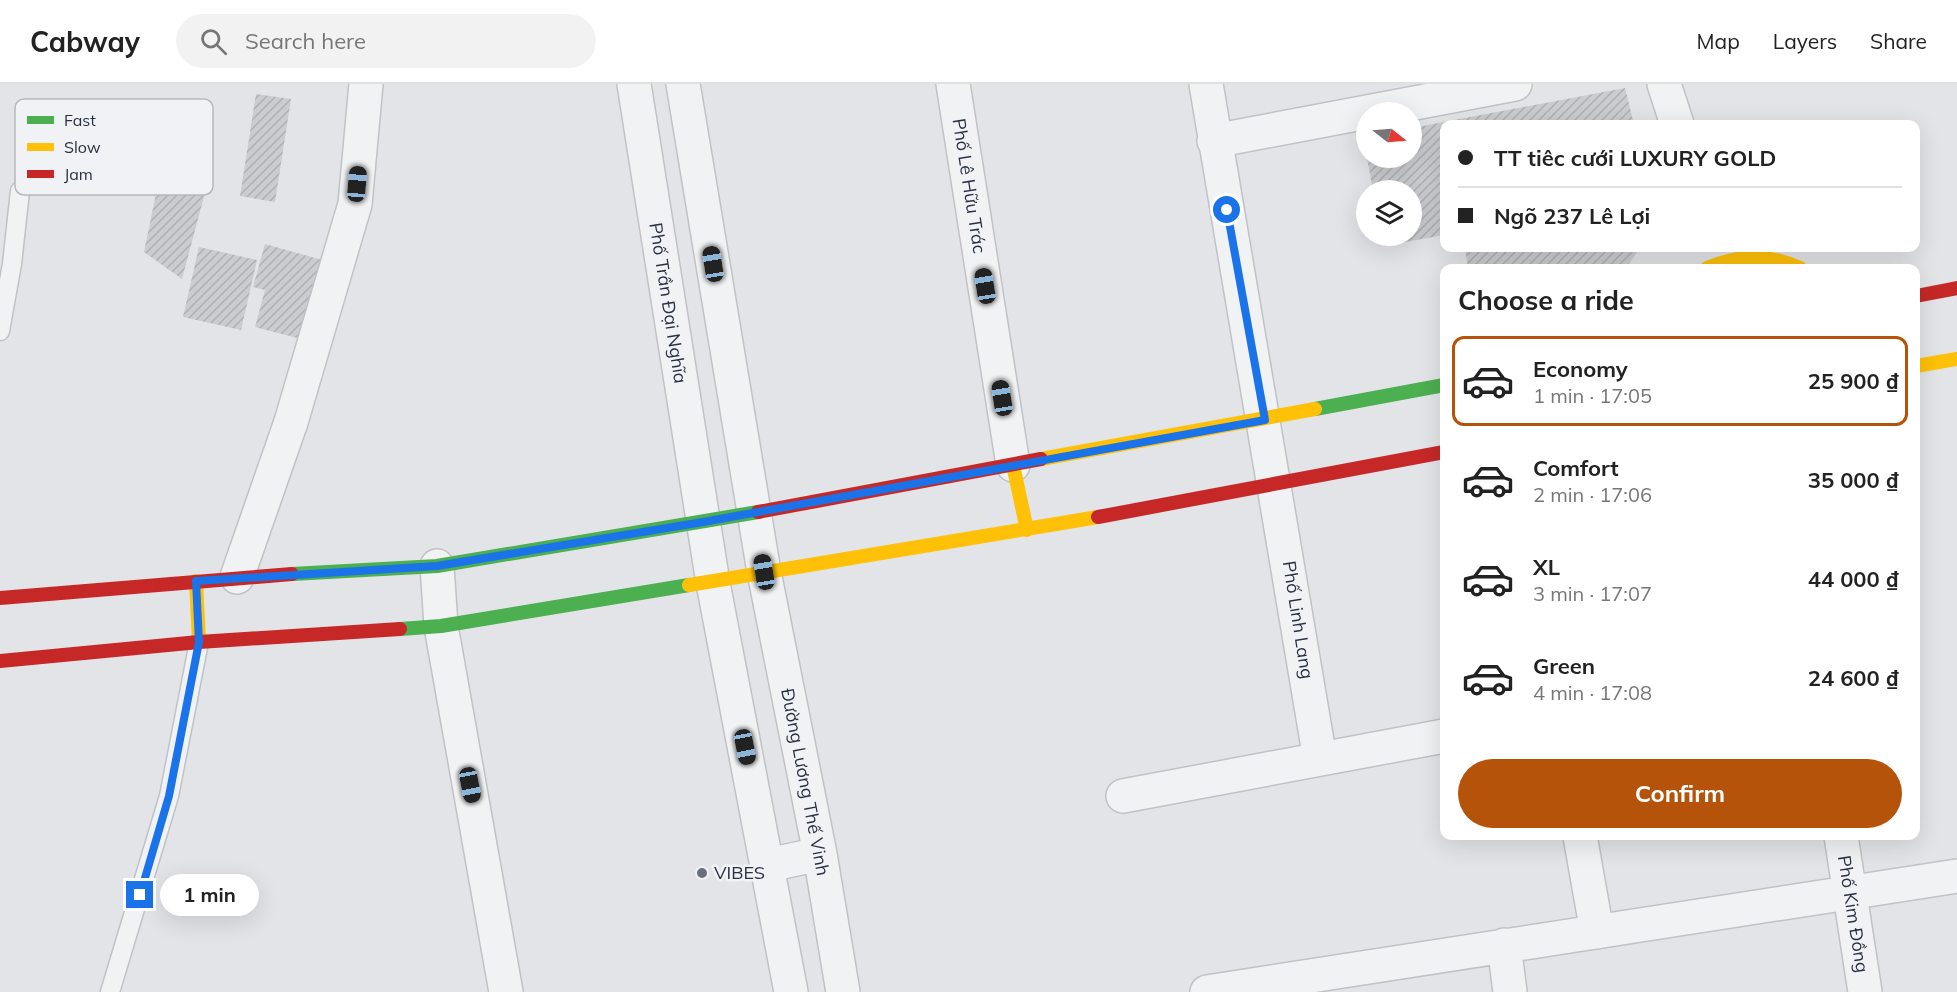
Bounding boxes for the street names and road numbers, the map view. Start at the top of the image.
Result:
street label: Phố Lê Hữu Trác [947,117,992,255]
street label: Phố Trần Đại Nghĩa [644,221,693,385]
street label: Phố Linh Lang [1278,559,1319,681]
street label: Đường Lương Thế Vinh [776,686,835,878]
street label: Phố Kim Đồng [1833,854,1874,974]

